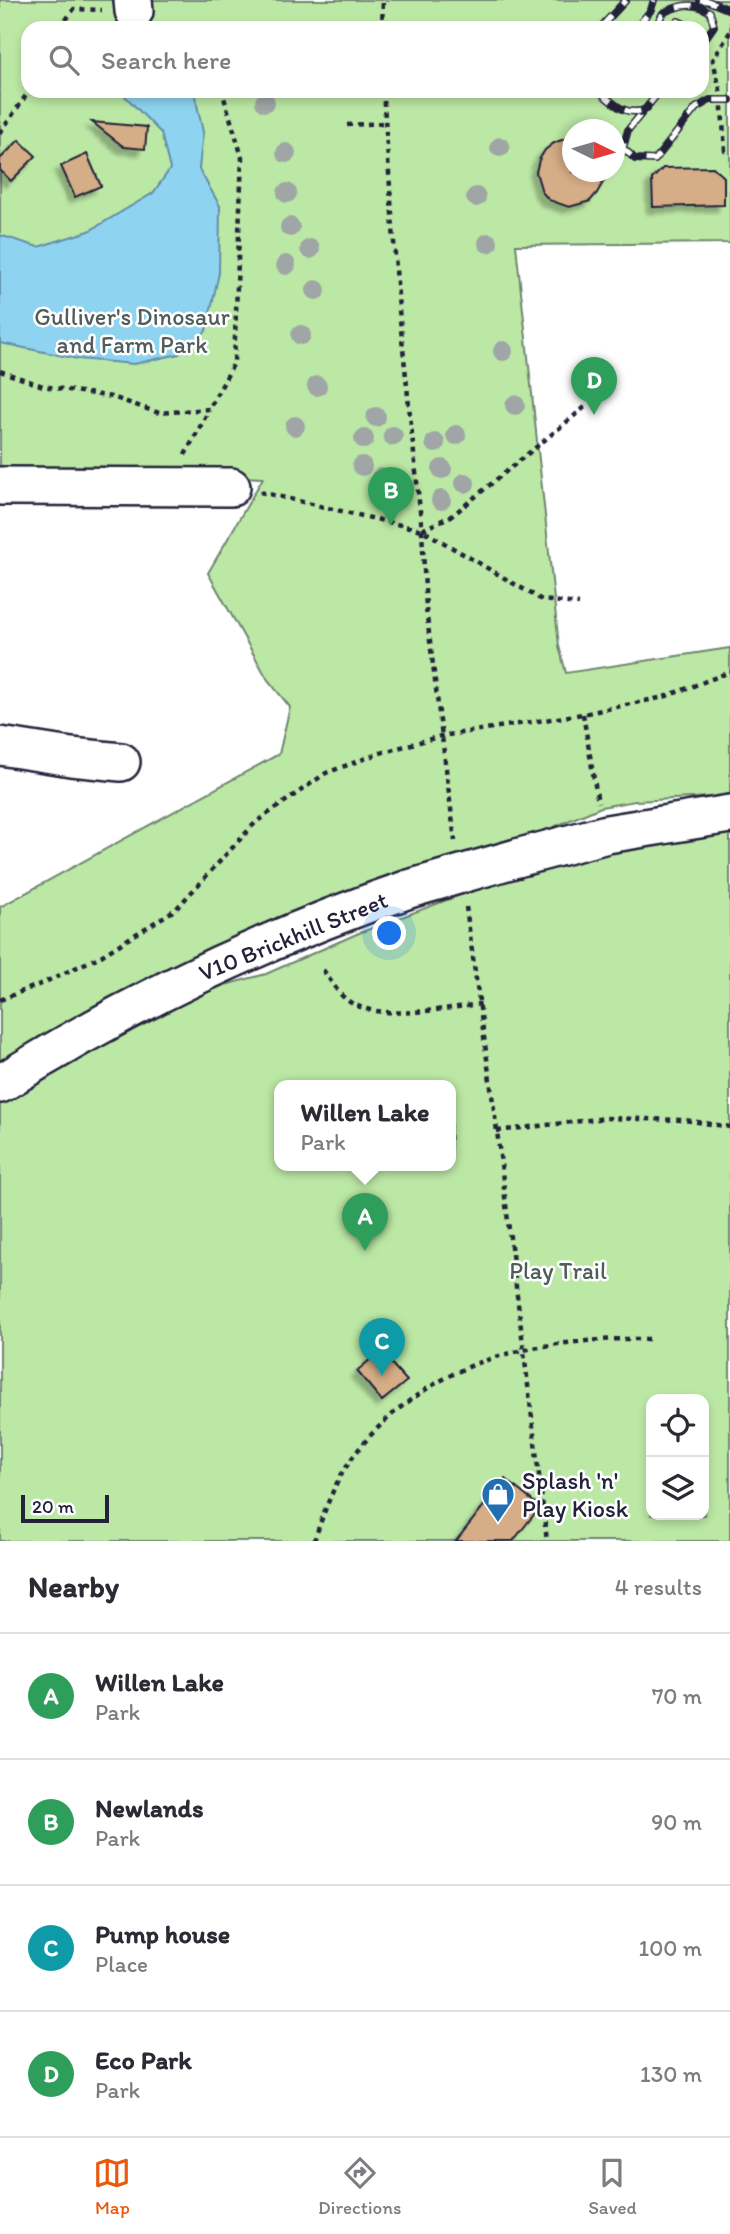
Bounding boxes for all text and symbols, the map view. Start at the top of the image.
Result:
search box [21,21,709,98]
icon: search [45,41,83,79]
text: Search here [101,44,231,76]
north arrow [562,119,625,182]
park label: Gulliver's Dinosaur and Farm Park [34,302,230,359]
pin: D [571,357,617,415]
pin: B [368,467,414,525]
street label: V10 Brickhill Street [194,885,392,987]
your location [372,916,406,950]
popup [274,1080,456,1171]
text: Willen Lake [301,1096,429,1128]
text: Park [301,1128,346,1156]
pin: A [342,1193,388,1251]
park label: Play Trail [509,1256,607,1285]
pin: C [359,1318,405,1376]
map controls [646,1394,709,1520]
button: locate [646,1394,709,1457]
button: layers [646,1457,709,1520]
place label: Splash 'n' Play Kiosk [522,1466,629,1523]
shop icon: Splash 'n' Play Kiosk [479,1475,517,1524]
scale bar [21,1492,108,1524]
text: 20 m [32,1495,74,1518]
text: Nearby [28,1568,119,1605]
text: 4 results [615,1573,702,1601]
text: Willen Lake [95,1666,224,1698]
text: A [44,1682,58,1710]
text: 70 m [652,1682,702,1710]
text: Park [95,1698,140,1726]
text: Newlands [95,1792,203,1824]
text: B [44,1808,58,1836]
text: 90 m [651,1808,702,1836]
text: Park [95,1824,140,1852]
text: Pump house [95,1918,230,1950]
text: C [44,1934,58,1962]
text: 100 m [638,1934,702,1962]
text: Place [95,1950,148,1978]
text: Eco Park [95,2044,192,2076]
text: D [43,2060,59,2088]
text: 130 m [640,2060,702,2088]
text: Park [95,2076,140,2104]
tab: Map [93,2154,131,2219]
tab: Directions [318,2154,402,2219]
tab: Saved [588,2154,637,2219]

